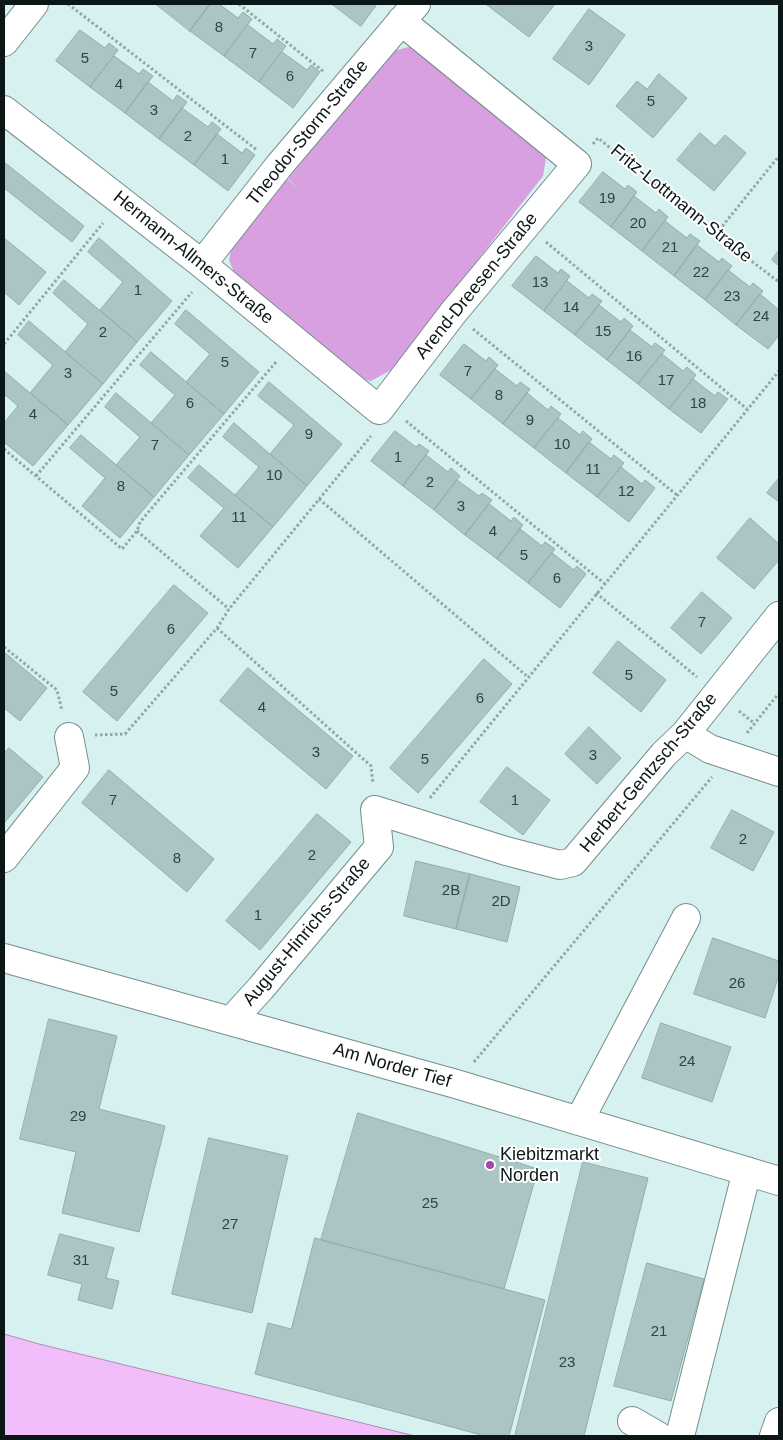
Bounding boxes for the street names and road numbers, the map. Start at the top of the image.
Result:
street label: Theodor-Storm-Straße [243,56,373,210]
street label: Fritz-Lottmann-Straße [606,140,756,268]
street label: Hermann-Allmers-Straße [108,187,278,329]
street label: Arend-Dreesen-Straße [411,208,543,364]
street label: Herbert-Gentzsch-Straße [576,689,722,857]
street label: August-Hinrichs-Straße [239,853,375,1011]
street label: Am Norder Tief [331,1039,453,1093]

